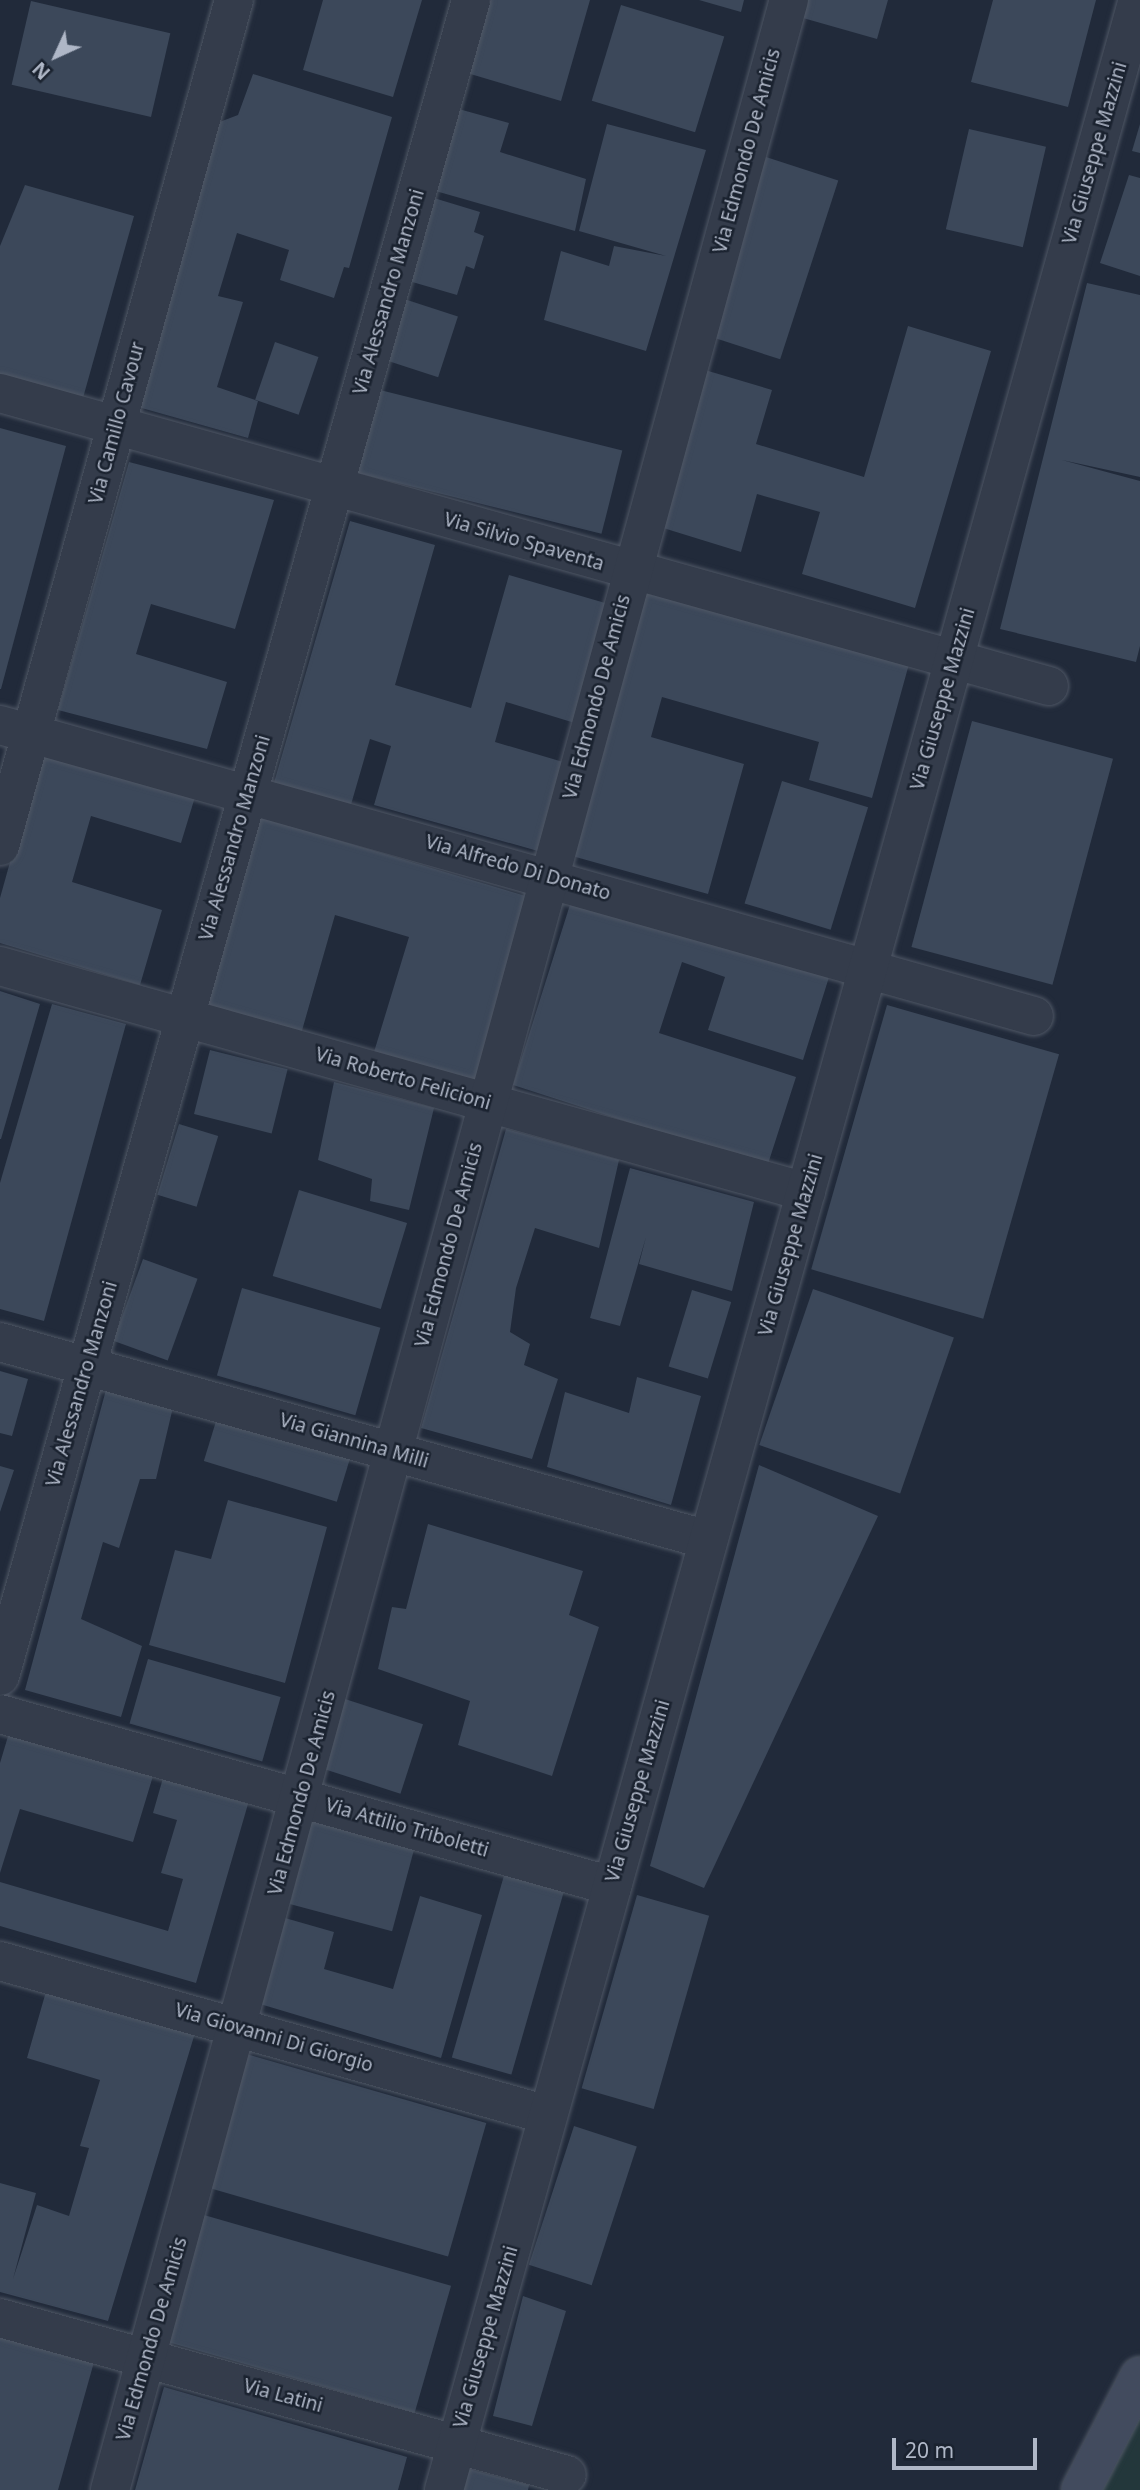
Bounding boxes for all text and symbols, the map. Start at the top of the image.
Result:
north arrow [21,21,91,91]
street label: Via Edmondo De Amicis [709,46,785,256]
text: N [27,56,56,86]
street label: Via Giuseppe Mazzini [1058,59,1132,247]
street label: Via Alessandro Manzoni [349,187,429,397]
street label: Via Camillo Cavour [84,339,150,507]
street label: Via Silvio Spaventa [441,508,607,576]
street label: Via Edmondo De Amicis [559,592,635,802]
street label: Via Giuseppe Mazzini [906,605,980,793]
street label: Via Alessandro Manzoni [195,733,275,943]
street label: Via Alfredo Di Donato [423,831,613,905]
street label: Via Roberto Felicioni [313,1043,493,1115]
street label: Via Edmondo De Amicis [411,1140,487,1350]
street label: Via Giuseppe Mazzini [754,1151,828,1339]
street label: Via Alessandro Manzoni [42,1279,122,1489]
street label: Via Giannina Milli [277,1409,431,1473]
street label: Via Edmondo De Amicis [264,1688,340,1898]
street label: Via Giuseppe Mazzini [601,1697,675,1885]
street label: Via Attilio Triboletti [323,1794,491,1862]
street label: Via Giovanni Di Giorgio [172,1999,376,2077]
street label: Via Edmondo De Amicis [112,2235,192,2443]
street label: Via Giuseppe Mazzini [449,2243,523,2431]
street label: Via Latini [241,2375,325,2417]
scale bar [895,2424,1040,2468]
text: 20 m [905,2436,954,2464]

